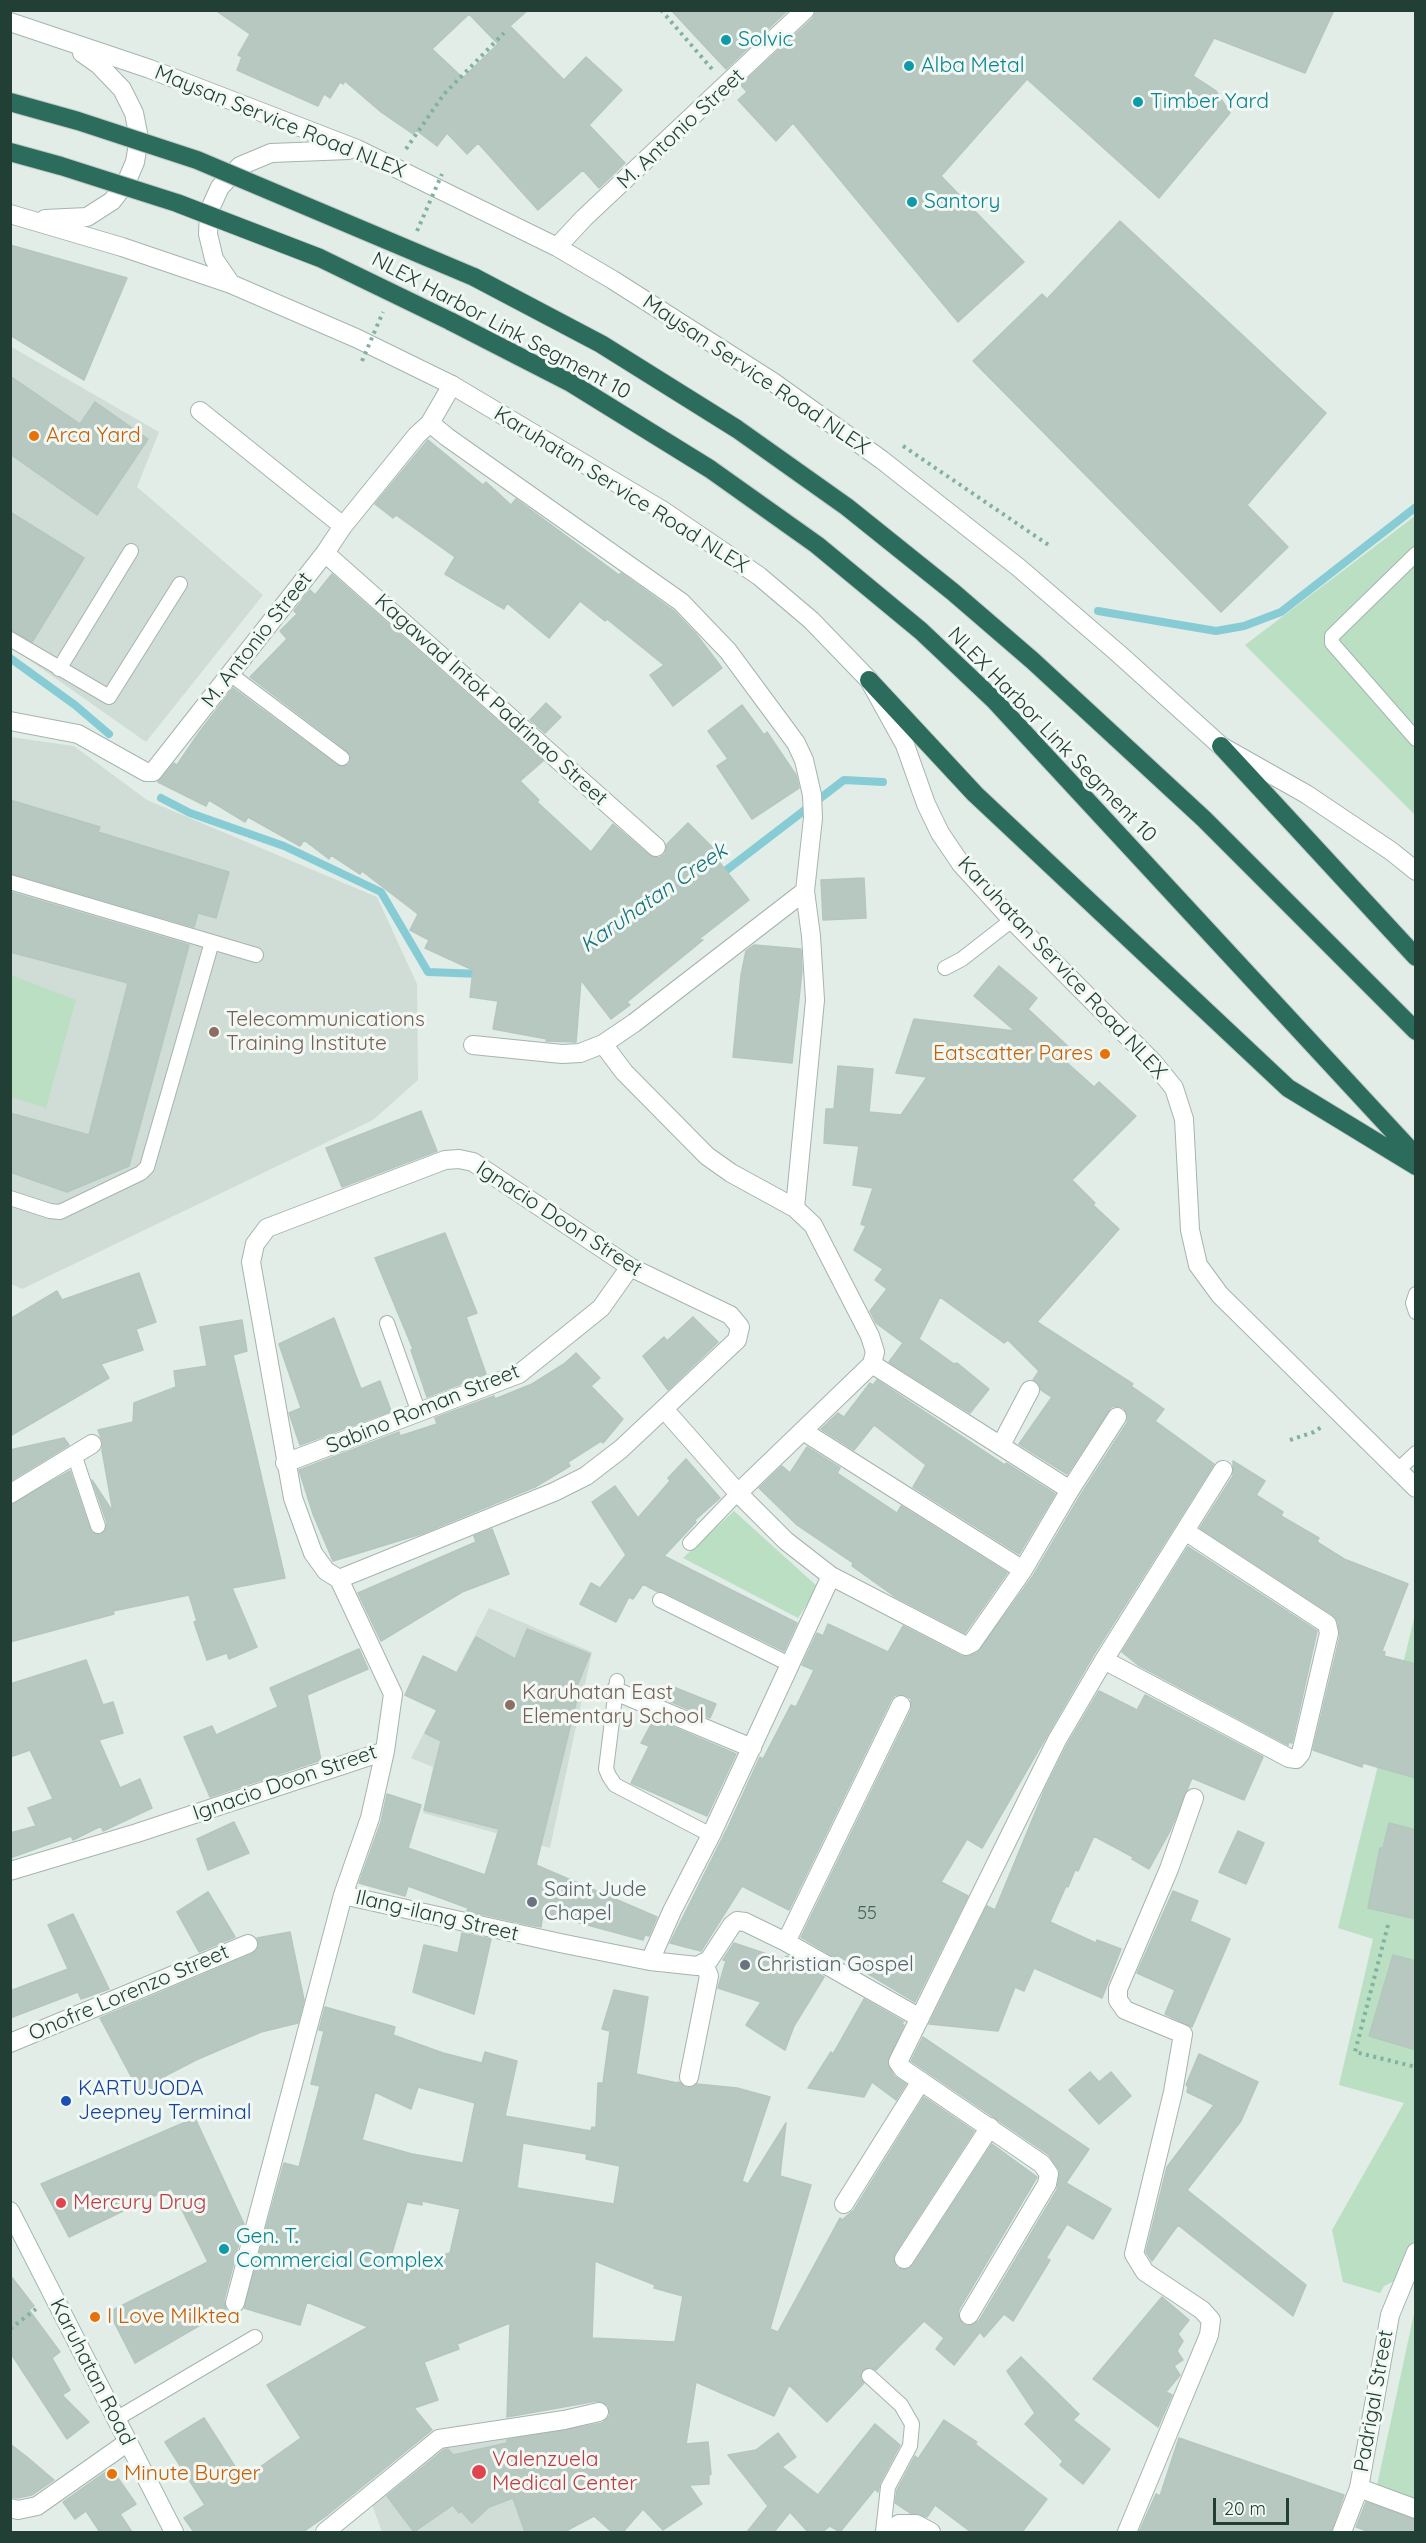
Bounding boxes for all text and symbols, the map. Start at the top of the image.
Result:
place label: Solvic [738,27,793,53]
marker: Solvic [719,33,733,47]
place label: Alba Metal [921,53,1025,79]
marker: Alba Metal [902,59,916,73]
street label: Maysan Service Road NLEX [151,60,409,184]
street label: M. Antonio Street [612,64,750,194]
place label: Timber Yard [1150,89,1269,115]
marker: Timber Yard [1131,95,1145,109]
place label: Santory [924,189,1000,215]
marker: Santory [905,195,919,209]
street label: NLEX Harbor Link Segment 10 [367,247,635,405]
street label: Maysan Service Road NLEX [638,290,874,460]
street label: Karuhatan Service Road NLEX [489,401,753,579]
place label: Arca Yard [46,423,141,449]
marker: Arca Yard [27,429,41,443]
street label: M. Antonio Street [196,567,318,713]
street label: Kagawad Intok Padrinao Street [369,589,613,811]
street label: NLEX Harbor Link Segment 10 [942,622,1162,848]
water label: Karuhatan Creek [575,837,733,959]
street label: Karuhatan Service Road NLEX [952,851,1172,1085]
place label: Telecommunications Training Institute [226,1007,425,1057]
marker: Telecommunications Training Institute [207,1025,221,1039]
place label: Eatscatter Pares [933,1041,1093,1067]
marker: Eatscatter Pares [1098,1047,1112,1061]
street label: Ignacio Doon Street [471,1156,647,1282]
street label: Sabino Roman Street [323,1359,523,1459]
place label: Karuhatan East Elementary School [522,1680,704,1730]
marker: Karuhatan East Elementary School [503,1698,517,1712]
street label: Ignacio Doon Street [190,1740,380,1826]
place label: Saint Jude Chapel [544,1877,647,1927]
street label: Ilang-ilang Street [353,1885,521,1947]
marker: Saint Jude Chapel [525,1895,539,1909]
house number: 55 [857,1903,877,1925]
street label: Onofre Lorenzo Street [25,1939,233,2047]
place label: Christian Gospel [757,1952,914,1978]
marker: Christian Gospel [738,1958,752,1972]
place label: KARTUJODA Jeepney Terminal [78,2076,251,2126]
marker: KARTUJODA Jeepney Terminal [59,2094,73,2108]
place label: Mercury Drug [73,2190,206,2216]
marker: Mercury Drug [54,2196,68,2210]
place label: Gen. T. Commercial Complex [236,2224,444,2274]
marker: Gen. T. Commercial Complex [217,2242,231,2256]
street label: Karuhatan Road [44,2294,140,2450]
place label: I Love Milktea [107,2304,240,2330]
marker: I Love Milktea [88,2310,102,2324]
street label: Padrigal Street [1349,2328,1399,2474]
place label: Valenzuela Medical Center [492,2447,637,2497]
place label: Minute Burger [124,2461,261,2487]
marker: Valenzuela Medical Center [470,2463,488,2481]
marker: Minute Burger [105,2467,119,2481]
scale bar [1216,2486,1292,2524]
text: 20 m [1224,2497,1266,2520]

